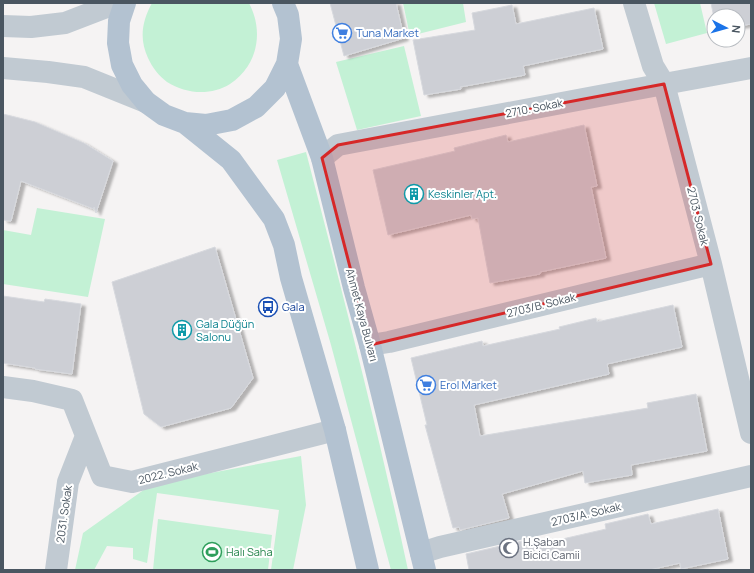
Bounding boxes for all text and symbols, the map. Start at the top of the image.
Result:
north arrow [706,8,746,48]
supermarket icon: Tuna Market [331,22,353,44]
text: N [729,24,744,34]
place label: Tuna Market [356,25,419,40]
street label: 2710. Sokak [504,95,564,120]
building icon: Keskinler Apt. [403,183,425,205]
street label: 2703. Sokak [684,185,713,247]
place label: Keskinler Apt. [428,186,497,201]
street label: Ahmet Kaya Bulvarı [343,267,382,363]
street label: 2703/B. Sokak [505,289,577,320]
bus stop icon: Gala [257,296,279,318]
place label: Gala [282,299,305,314]
place label: Gala Düğün Salonu [196,316,254,344]
building icon: Gala Düğün Salonu [171,319,193,341]
supermarket icon: Erol Market [415,374,437,396]
place label: Erol Market [440,377,497,392]
street label: 2022. Sokak [137,458,200,487]
street label: 2031. Sokak [52,484,75,544]
street label: 2703/A. Sokak [550,498,623,529]
place label: H.Şaban Bicici Camii [523,534,580,562]
mosque icon: H.Şaban Bicici Camii [498,537,520,559]
sports icon: Halı Saha [201,541,223,563]
place label: Halı Saha [226,544,273,559]

